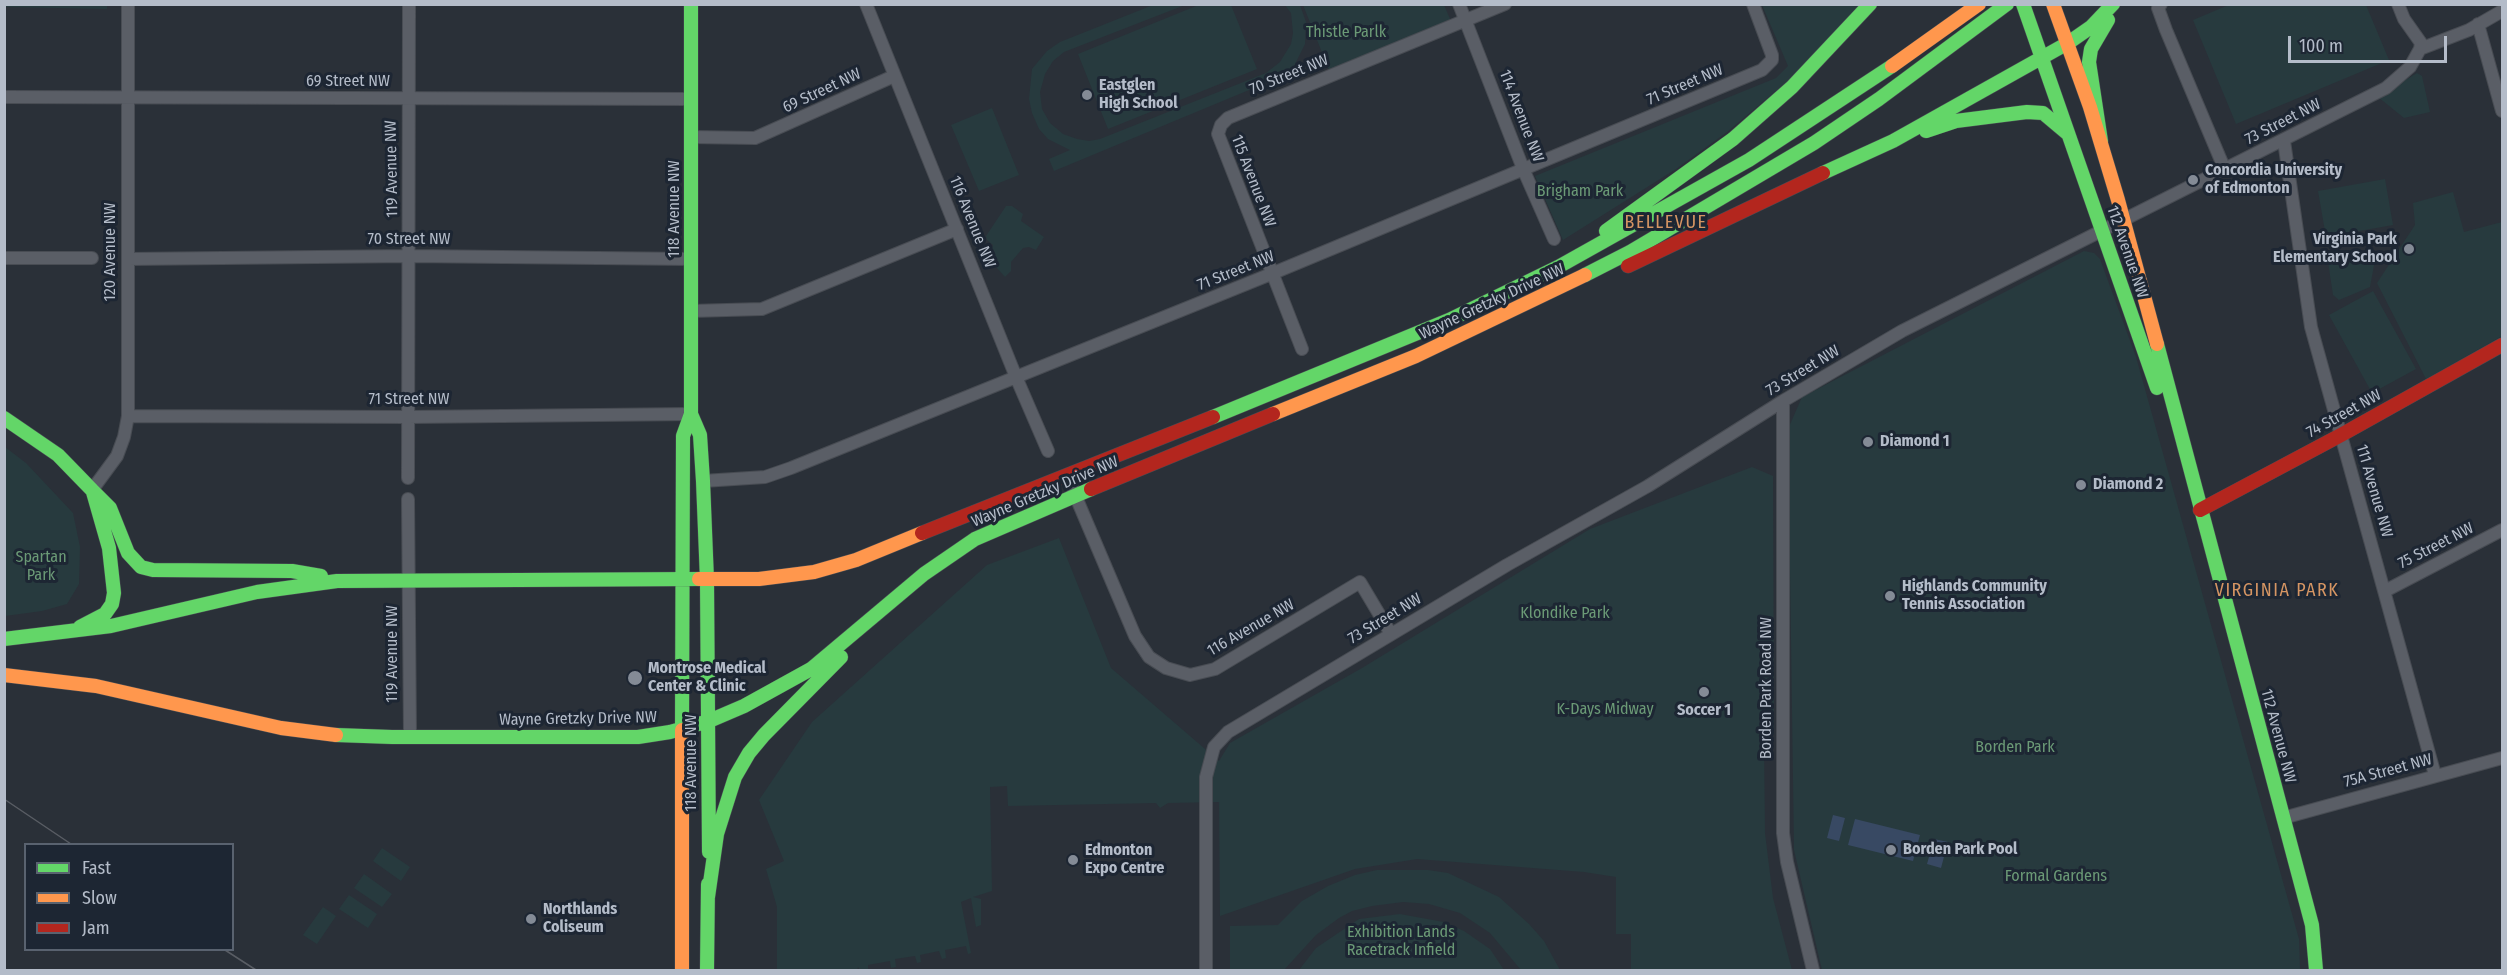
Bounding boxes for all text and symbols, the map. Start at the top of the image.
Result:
park label: Thistle Parlk [1306,23,1386,43]
scale bar [2291,24,2450,62]
text: 100 m [2299,35,2343,57]
street label: 70 Street NW [1247,51,1331,99]
street label: 71 Street NW [1644,60,1726,110]
street label: 69 Street NW [780,65,864,117]
street label: 114 Avenue NW [1495,67,1547,165]
street label: 69 Street NW [306,72,390,92]
place label: Eastglen High School [1099,76,1178,114]
marker: Eastglen High School [1080,88,1094,102]
street label: 73 Street NW [2242,95,2324,149]
street label: 119 Avenue NW [382,120,402,218]
street label: 115 Avenue NW [1227,132,1279,230]
street label: 118 Avenue NW [665,160,685,258]
place label: Concordia University of Edmonton [2205,161,2342,199]
street label: 116 Avenue NW [945,173,999,271]
marker: Concordia University of Edmonton [2186,173,2200,187]
park label: Brigham Park [1537,182,1623,202]
street label: 120 Avenue NW [101,203,121,301]
street label: 112 Avenue NW [2102,203,2152,301]
district label: BELLEVUE [1625,212,1707,234]
street label: 70 Street NW [367,230,451,250]
place label: Virginia Park Elementary School [2273,230,2397,268]
marker: Virginia Park Elementary School [2402,242,2416,256]
street label: 71 Street NW [1195,247,1277,295]
street label: Wayne Gretzky Drive NW [1416,260,1568,344]
street label: 73 Street NW [1763,342,1843,400]
street label: 74 Street NW [2303,386,2385,442]
street label: 71 Street NW [368,390,450,410]
place label: Diamond 1 [1880,432,1950,452]
marker: Diamond 1 [1861,435,1875,449]
street label: 111 Avenue NW [2352,442,2396,540]
street label: Wayne Gretzky Drive NW [969,452,1121,532]
place label: Diamond 2 [2093,475,2163,495]
marker: Diamond 2 [2074,478,2088,492]
street label: 75 Street NW [2395,519,2477,573]
park label: Spartan Park [15,548,67,586]
place label: Highlands Community Tennis Association [1902,577,2047,615]
district label: VIRGINIA PARK [2215,580,2339,602]
marker: Highlands Community Tennis Association [1883,589,1897,603]
street label: 73 Street NW [1345,590,1425,648]
street label: 116 Avenue NW [1204,595,1298,661]
park label: Klondike Park [1520,604,1610,624]
street label: 119 Avenue NW [383,605,403,703]
street label: Borden Park Road NW [1757,617,1777,759]
place label: Montrose Medical Center & Clinic [648,659,766,697]
marker: Montrose Medical Center & Clinic [626,669,644,687]
marker: Soccer 1 [1697,685,1711,699]
street label: 112 Avenue NW [2256,687,2300,785]
park label: K-Days Midway [1556,700,1654,720]
place label: Soccer 1 [1677,701,1731,721]
street label: Wayne Gretzky Drive NW [499,708,657,730]
street label: 118 Avenue NW [682,714,702,812]
park label: Borden Park [1975,738,2055,758]
street label: 75A Street NW [2342,750,2434,792]
place label: Borden Park Pool [1903,840,2017,860]
place label: Edmonton Expo Centre [1085,841,1164,879]
legend [24,843,234,951]
marker: Borden Park Pool [1884,843,1898,857]
marker: Edmonton Expo Centre [1066,853,1080,867]
text: Fast [82,857,111,879]
park label: Formal Gardens [2005,867,2107,887]
text: Slow [82,887,117,909]
place label: Northlands Coliseum [543,900,617,938]
marker: Northlands Coliseum [524,912,538,926]
text: Jam [82,917,110,939]
park label: Exhibition Lands Racetrack Infield [1347,923,1455,961]

